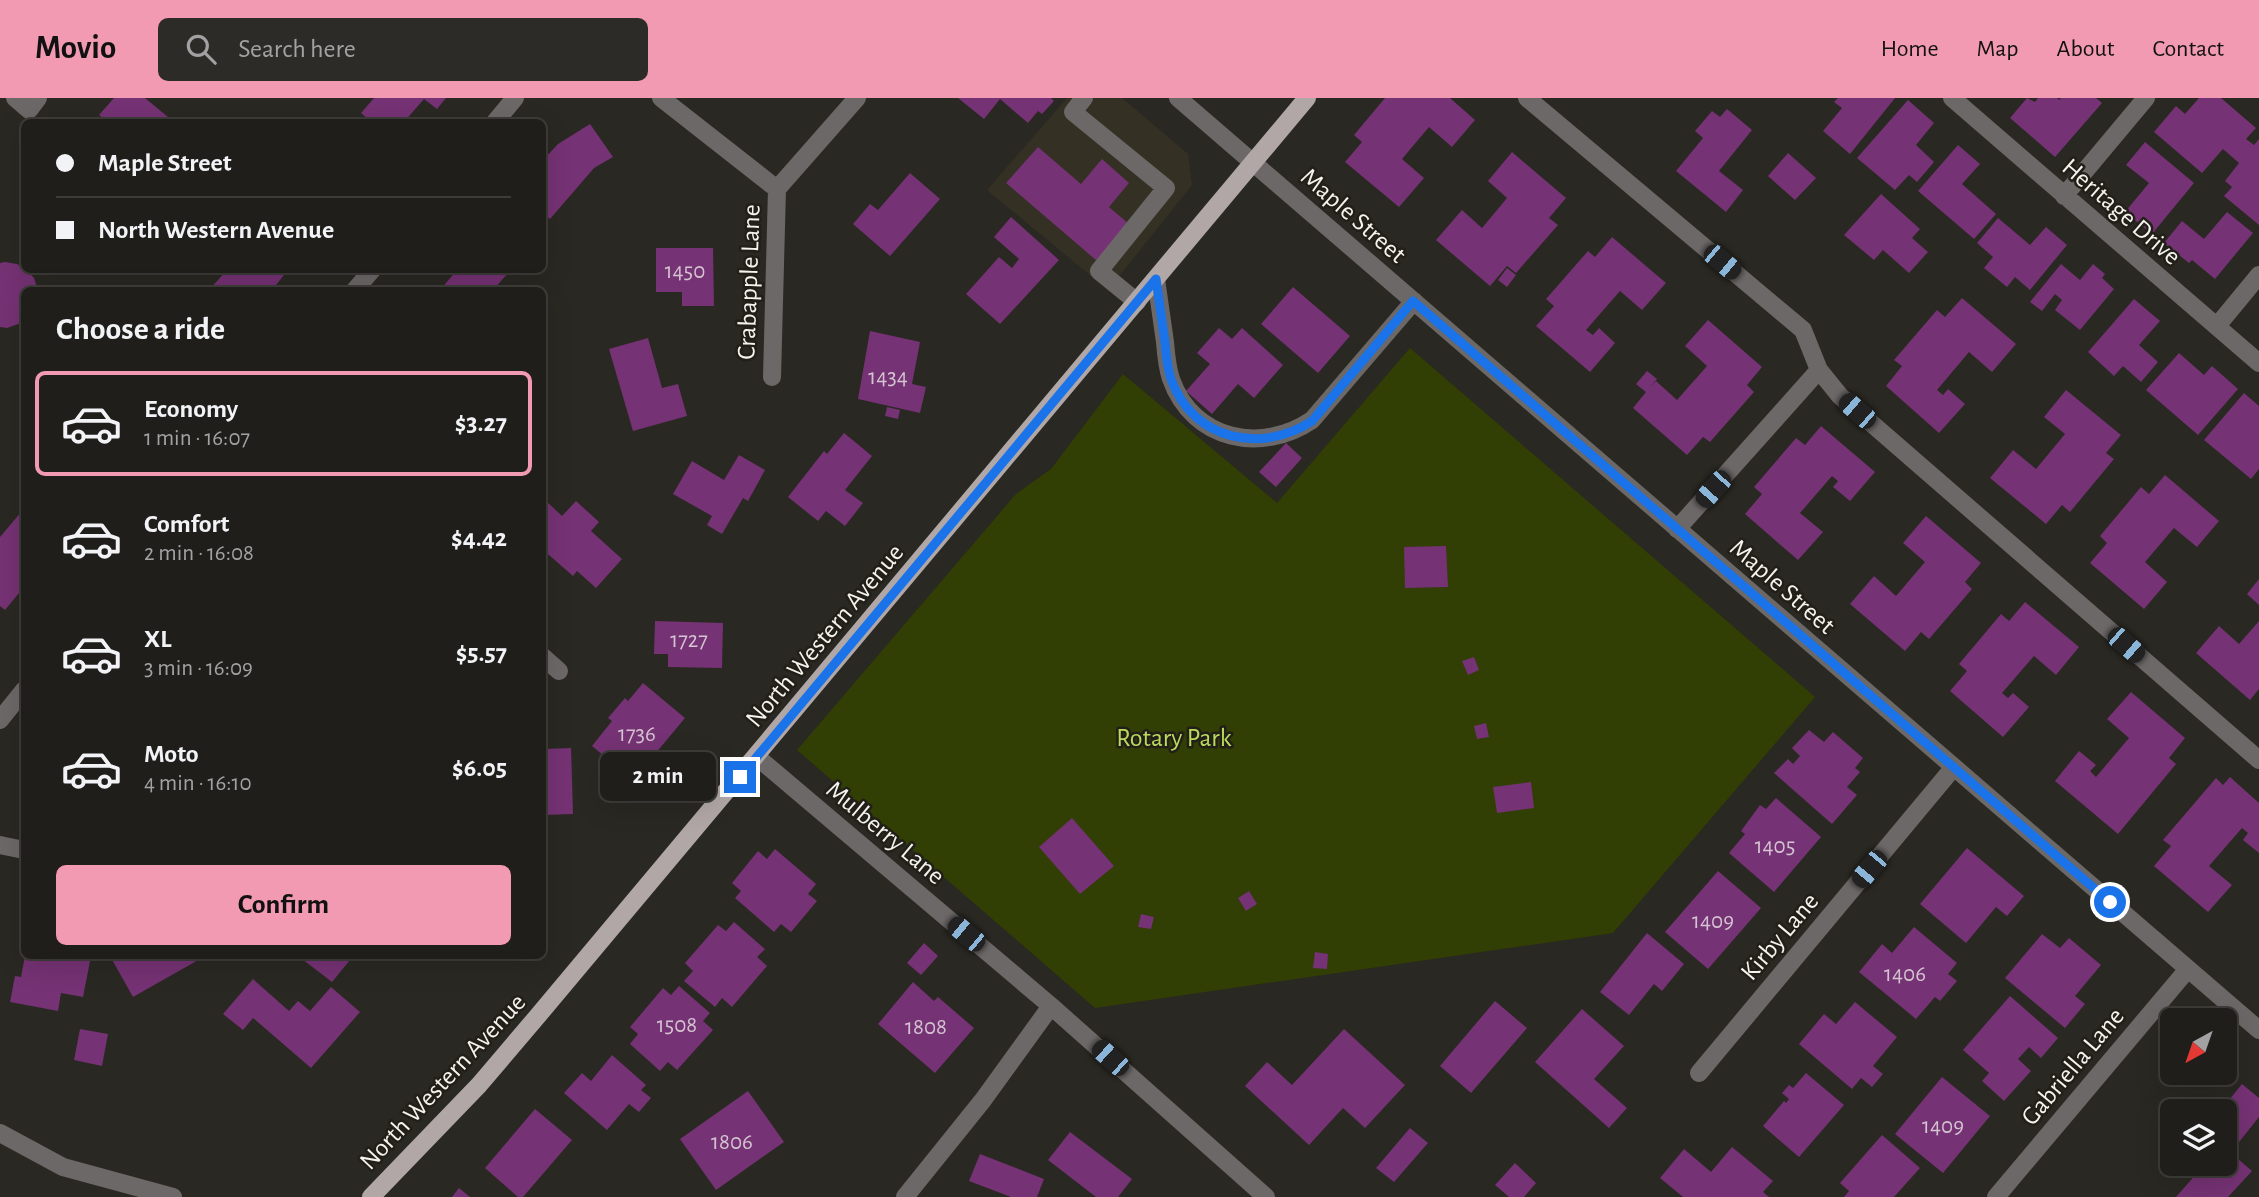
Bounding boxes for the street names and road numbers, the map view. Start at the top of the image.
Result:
street label: Heritage Drive [2057,154,2185,270]
street label: Maple Street [1296,163,1411,268]
street label: Crabapple Lane [733,204,765,360]
street label: Maple Street [1725,534,1840,639]
street label: North Western Avenue [741,539,909,732]
street label: Mulberry Lane [821,776,949,889]
street label: Kirby Lane [1736,888,1824,985]
street label: North Western Avenue [355,989,531,1175]
street label: Gabriella Lane [2016,1003,2129,1130]

